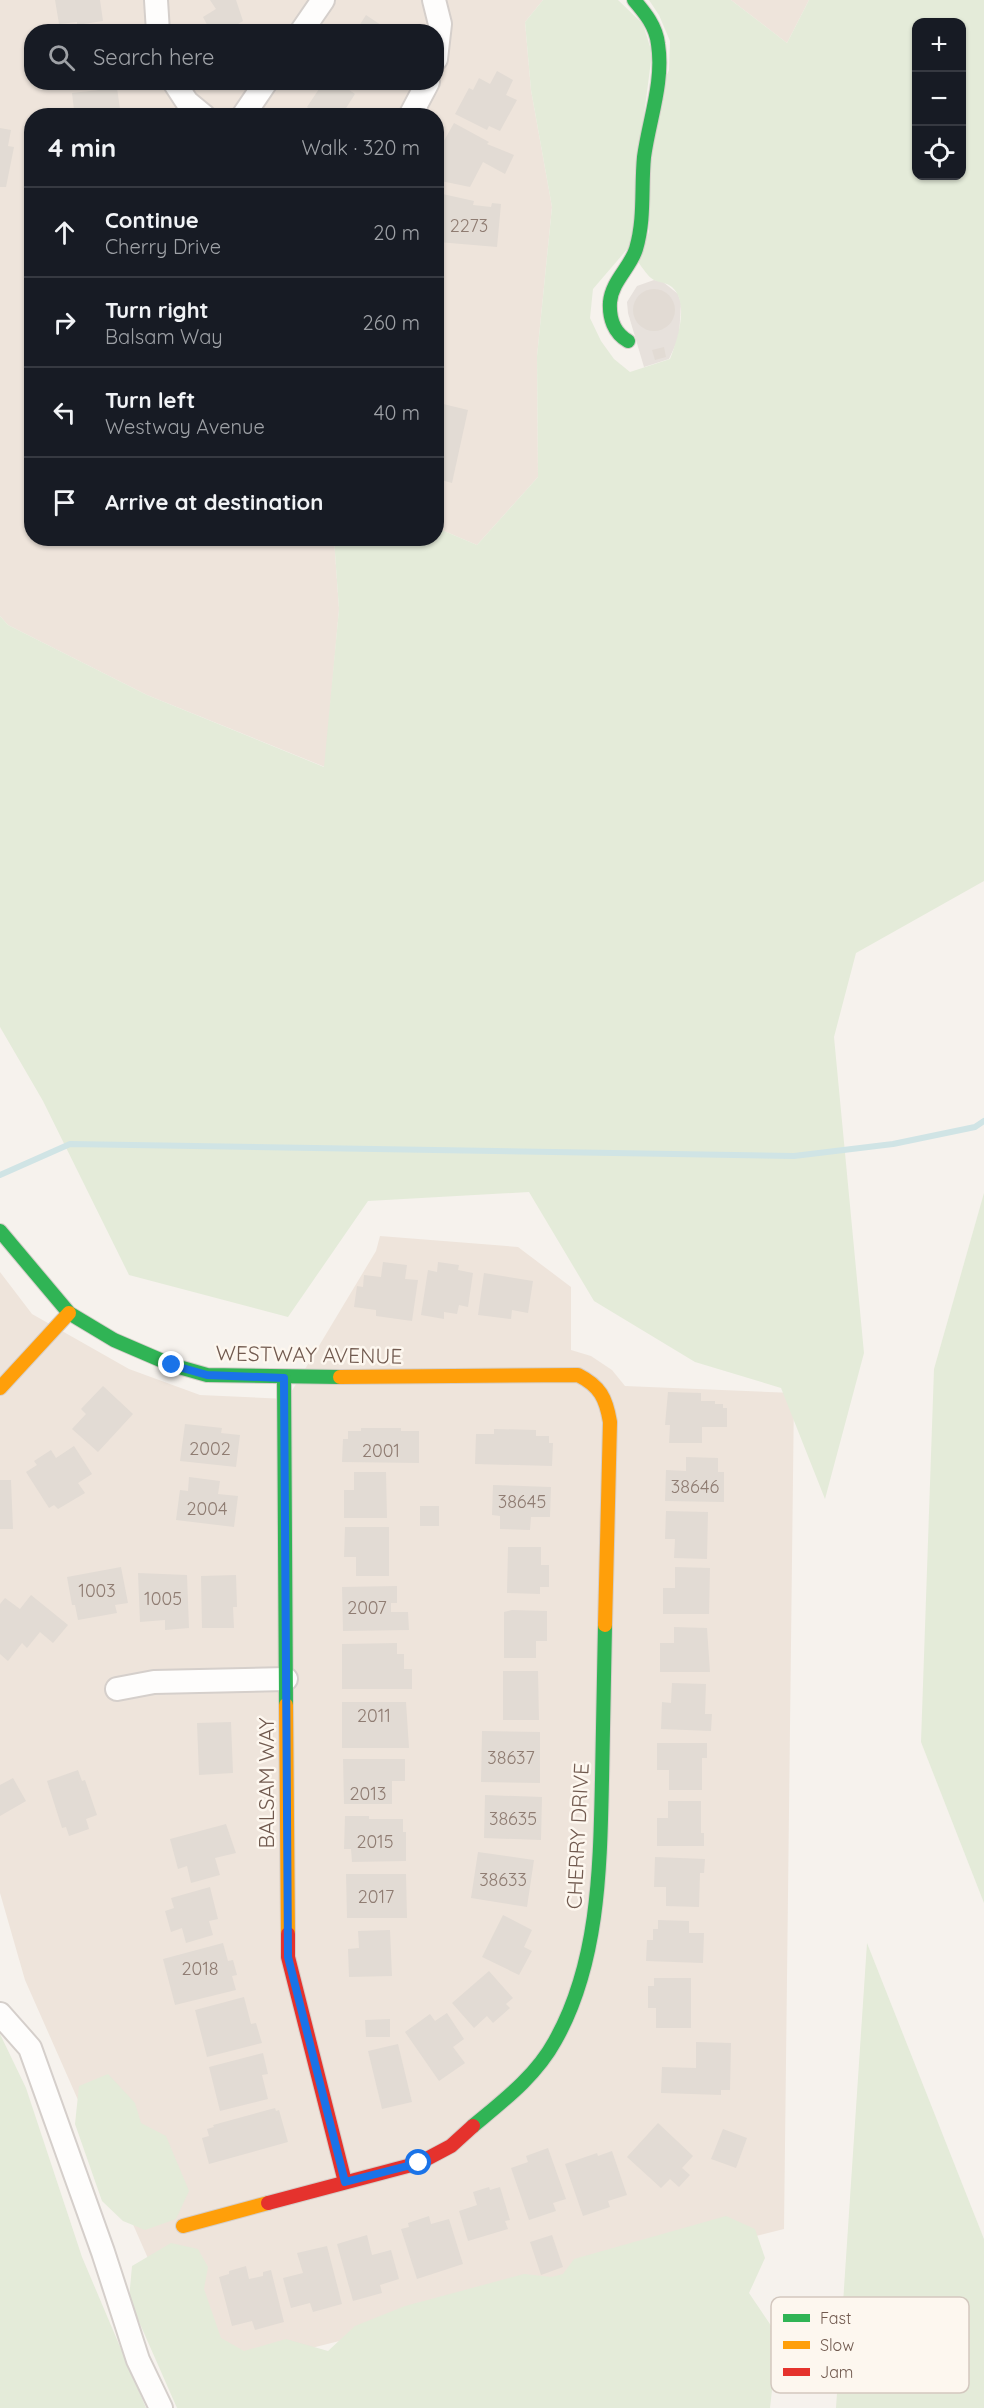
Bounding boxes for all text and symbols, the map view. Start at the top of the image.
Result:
map controls [912,18,966,180]
button: + [912,18,966,72]
search box [24,24,444,90]
icon: search [45,41,78,74]
text: Search here [93,43,214,71]
button: − [912,72,966,126]
button: locate [912,126,966,180]
text: 4 min [48,131,116,164]
text: Walk · 320 m [301,135,420,160]
text: Continue [105,206,199,234]
house number: 2273 [450,214,488,237]
icon: ahead [48,216,81,249]
text: 20 m [373,220,420,245]
text: Cherry Drive [105,234,221,259]
text: Turn right [105,296,209,324]
icon: right [48,306,81,339]
text: 260 m [363,310,420,335]
text: Balsam Way [105,324,223,349]
text: Turn left [105,386,195,414]
icon: left [48,396,81,429]
text: 40 m [374,400,420,425]
text: Westway Avenue [105,414,265,439]
icon: arrive [48,486,81,519]
text: Arrive at destination [105,488,323,516]
street label: WESTWAY AVENUE [215,1339,403,1369]
route end [158,1351,184,1377]
house number: 2002 [189,1437,231,1460]
house number: 2001 [362,1439,400,1462]
house number: 38646 [671,1475,719,1498]
house number: 38645 [498,1490,546,1513]
house number: 2004 [187,1497,227,1520]
house number: 1003 [78,1579,116,1602]
house number: 1005 [144,1587,182,1610]
house number: 2007 [347,1596,387,1619]
house number: 2011 [357,1704,391,1727]
street label: BALSAM WAY [253,1717,279,1849]
house number: 38637 [487,1746,535,1769]
street label: CHERRY DRIVE [560,1762,594,1910]
house number: 2013 [350,1782,386,1805]
house number: 38635 [489,1807,537,1830]
house number: 2015 [356,1830,394,1853]
house number: 38633 [479,1868,527,1891]
house number: 2017 [358,1885,394,1908]
house number: 2018 [181,1957,219,1980]
route start [405,2149,431,2175]
legend [771,2297,969,2393]
text: Fast [820,2308,851,2328]
text: Slow [820,2335,854,2355]
text: Jam [820,2362,853,2382]

